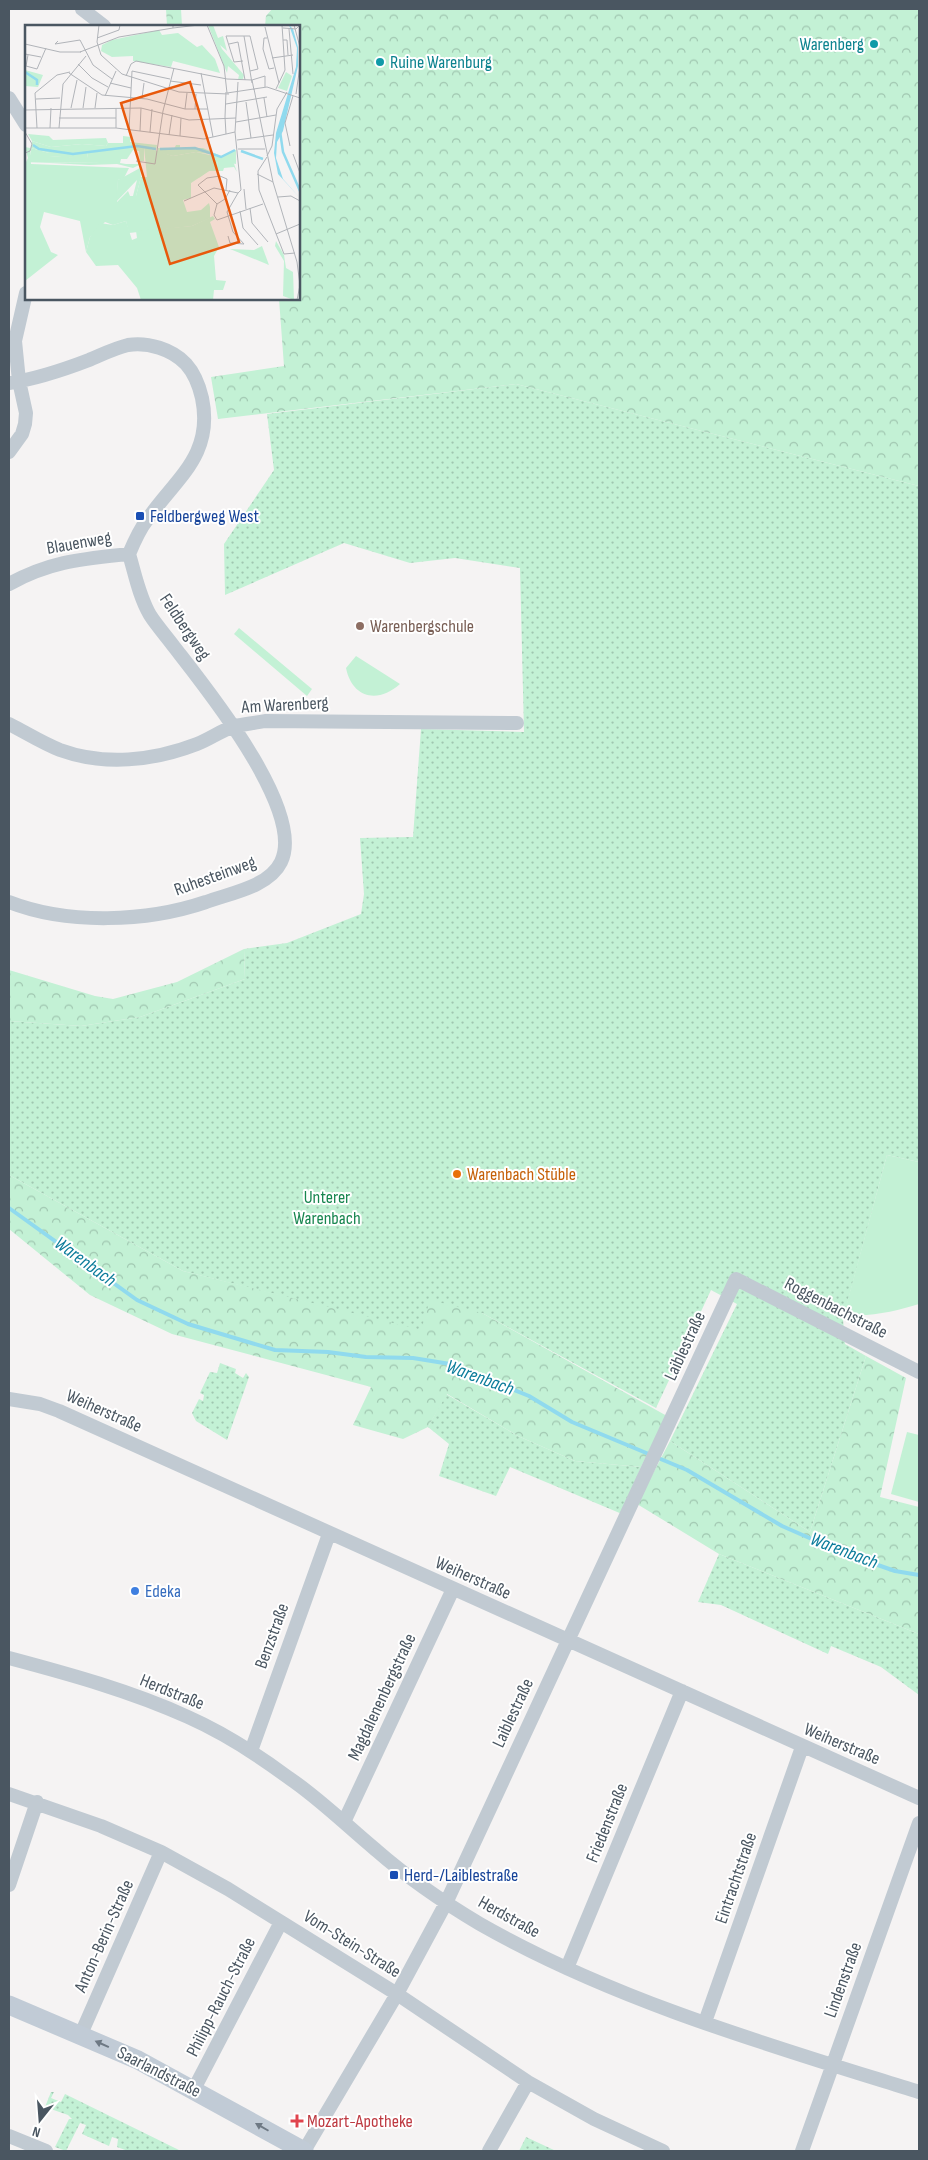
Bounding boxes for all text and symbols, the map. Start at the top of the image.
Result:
inset map [25,25,300,300]
place label: Warenberg [799,34,864,55]
marker: Warenberg [868,38,880,50]
place label: Ruine Warenburg [390,52,492,73]
marker: Ruine Warenburg [374,56,386,68]
place label: Feldbergweg West [150,506,259,527]
marker: Feldbergweg West [134,510,146,522]
street label: Blauenweg [45,527,113,559]
street label: Feldbergweg [155,590,215,664]
place label: Warenbergschule [370,616,474,637]
marker: Warenbergschule [354,620,366,632]
street label: Am Warenberg [240,692,329,718]
street label: Ruhesteinweg [171,852,259,900]
place label: Warenbach Stüble [467,1164,576,1185]
marker: Warenbach Stüble [451,1168,463,1180]
park label: Unterer Warenbach [293,1187,361,1229]
water label: Warenbach [50,1232,120,1292]
street label: Roggenbachstraße [781,1273,891,1343]
street label: Laiblestraße [660,1308,710,1384]
water label: Warenbach [443,1355,517,1401]
street label: Weiherstraße [63,1385,145,1437]
water label: Warenbach [807,1528,881,1574]
street label: Weiherstraße [432,1552,514,1604]
place label: Edeka [145,1581,181,1602]
marker: Edeka [129,1585,141,1597]
street label: Benzstraße [251,1600,293,1672]
street label: Magdalenenbergstraße [343,1630,421,1764]
street label: Herdstraße [137,1670,207,1714]
street label: Laiblestraße [488,1675,538,1751]
street label: Weiherstraße [801,1719,883,1769]
street label: Friedenstraße [582,1780,632,1866]
street label: Eintrachtstraße [711,1830,761,1926]
place label: Herd-/Laiblestraße [404,1865,518,1886]
marker: Herd-/Laiblestraße [388,1869,400,1881]
street label: Anton-Berin-Straße [69,1877,138,1996]
street label: Herdstraße [474,1891,544,1943]
street label: Vom-Stein-Straße [300,1906,404,1982]
street label: Philipp-Rauch-Straße [182,1934,260,2060]
street label: Lindenstraße [820,1939,866,2021]
one-way arrow [95,2039,109,2047]
street label: Saarlandstraße [114,2042,204,2102]
north arrow [15,2095,65,2145]
place label: Mozart-Apotheke [307,2111,413,2132]
marker: Mozart-Apotheke [291,2115,303,2127]
text: N [30,2123,42,2141]
one-way arrow [254,2123,269,2131]

